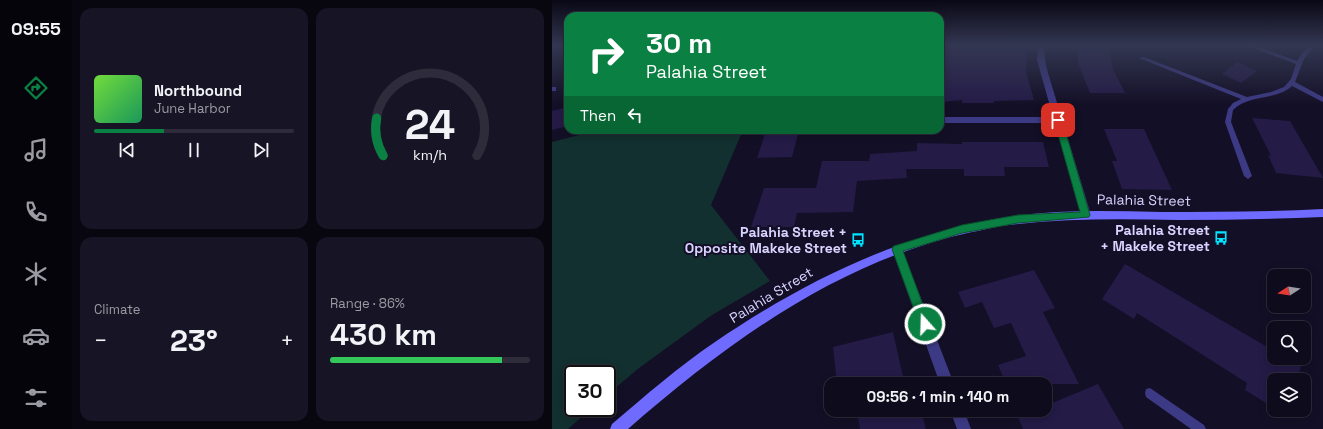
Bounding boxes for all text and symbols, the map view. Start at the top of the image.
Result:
text: 09:55 [11,17,61,40]
text: 30 m [646,25,712,61]
icon: right [580,28,632,80]
text: Palahia Street [646,60,767,83]
icon: directions [22,74,50,102]
text: Northbound [154,81,242,100]
text: 24 [405,98,455,151]
text: June Harbor [154,100,231,117]
pin [1041,103,1075,137]
icon: left [624,104,646,126]
text: Then [580,106,616,125]
icon: arrive [1047,109,1069,131]
icon: music [22,136,50,164]
icon: previous [116,139,138,161]
icon: pause [183,139,205,161]
icon: next [250,139,272,161]
text: km/h [413,146,447,164]
street label: Palahia Street [1097,190,1191,210]
icon: phone [22,198,50,226]
place label: Palahia Street + Makeke Street [1100,221,1210,255]
place label: Palahia Street + Opposite Makeke Street [685,223,847,257]
bus stop icon: Palahia Street + Makeke Street [1213,230,1229,246]
bus stop icon: Palahia Street + Opposite Makeke Street [850,232,866,248]
icon: climate [22,260,50,288]
street label: Palahia Street [726,263,816,327]
north arrow [1267,269,1311,313]
map controls [1267,269,1311,417]
text: Range · 86% [330,295,405,312]
text: Climate [94,301,140,318]
position arrow [904,303,946,345]
text: 430 km [330,315,437,354]
text: 23° [170,321,218,360]
button: search [1267,321,1311,365]
icon: car [22,322,50,350]
text: − [94,326,108,354]
text: + [280,326,294,354]
speed limit sign: 30 [564,365,616,417]
button: layers [1267,373,1311,417]
icon: filters [22,384,50,412]
text: 09:56 · 1 min · 140 m [867,387,1009,406]

